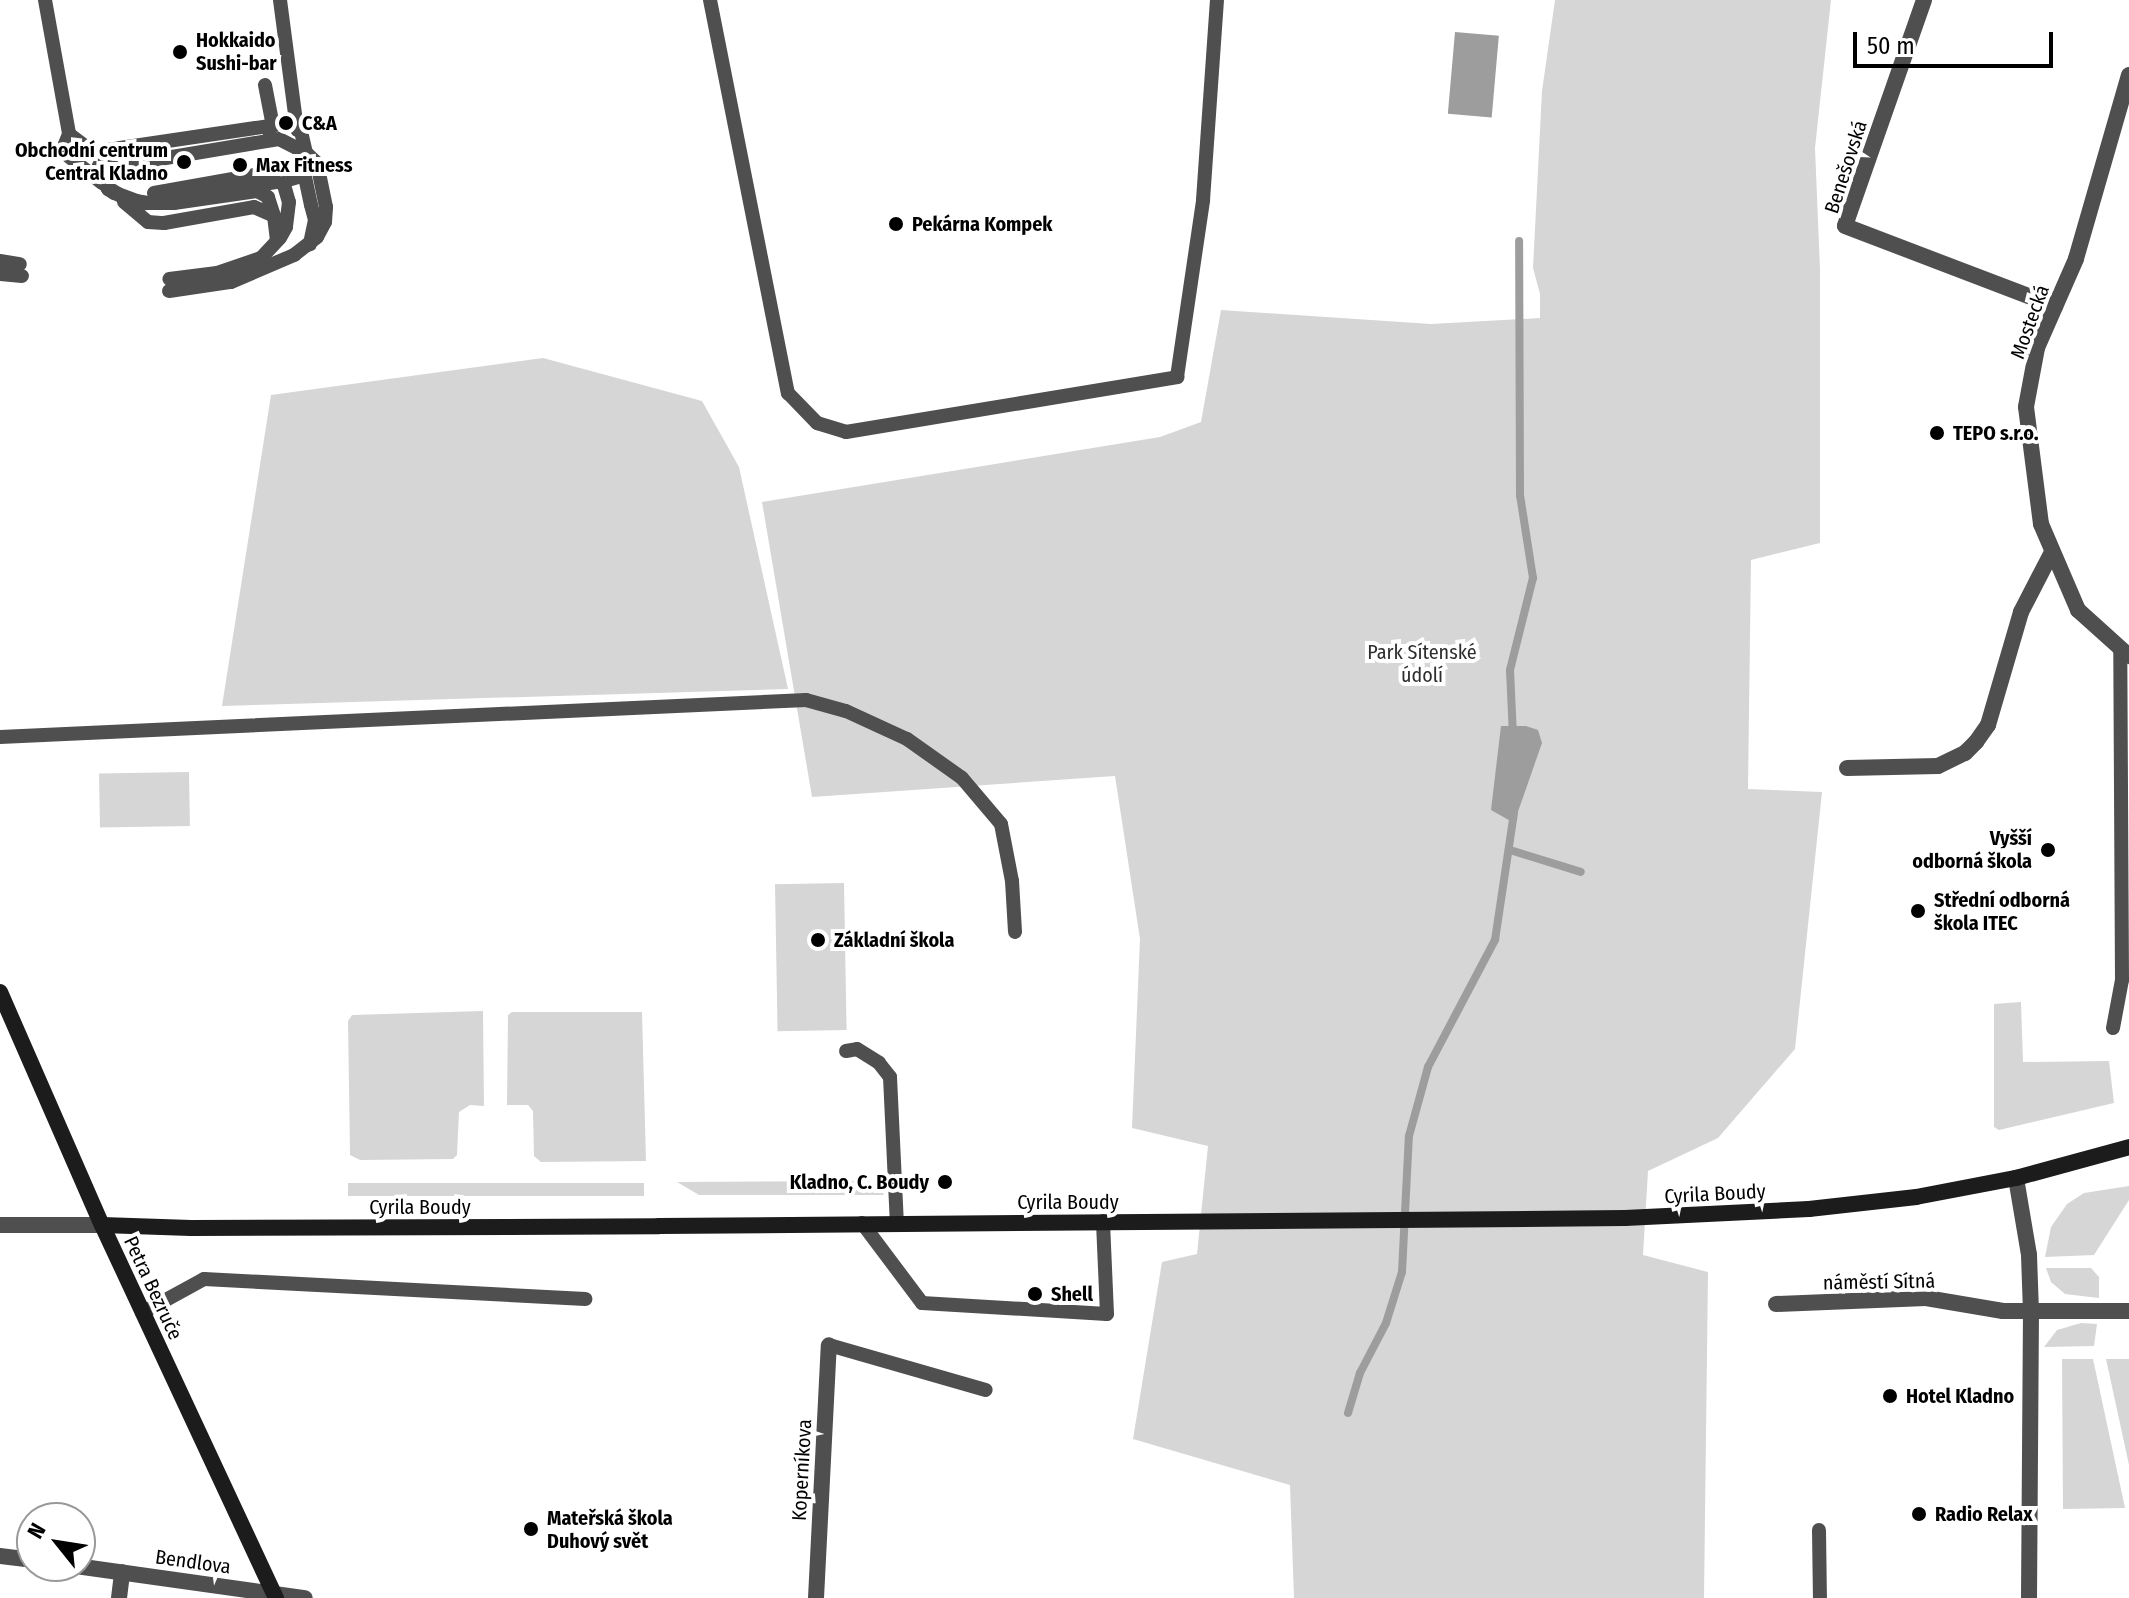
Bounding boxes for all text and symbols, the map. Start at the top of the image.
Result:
scale bar [1857,16,2057,66]
place label: Hokkaido Sushi-bar [196,28,277,75]
text: 50 m [1867,32,1915,60]
marker: Hokkaido Sushi-bar [171,43,189,61]
place label: C&A [302,111,337,135]
marker: C&A [277,114,295,132]
street label: Benešovská [1820,117,1872,217]
place label: Obchodní centrum Central Kladno [15,138,168,185]
marker: Obchodní centrum Central Kladno [175,153,193,171]
place label: Max Fitness [256,153,352,177]
marker: Max Fitness [231,156,249,174]
place label: Pekárna Kompek [912,212,1053,236]
marker: Pekárna Kompek [887,215,905,233]
street label: Mostecká [2006,282,2054,362]
place label: TEPO s.r.o. [1953,421,2038,445]
marker: TEPO s.r.o. [1928,424,1946,442]
park label: Park Sítenské údolí [1367,641,1477,688]
place label: Vyšší odborná škola [1912,826,2032,873]
marker: Vyšší odborná škola [2039,841,2057,859]
place label: Střední odborná škola ITEC [1934,888,2070,935]
marker: Střední odborná škola ITEC [1909,902,1927,920]
place label: Základní škola [834,928,954,952]
marker: Základní škola [809,931,827,949]
place label: Kladno, C. Boudy [790,1170,929,1194]
marker: Kladno, C. Boudy [936,1173,954,1191]
street label: Cyrila Boudy [1664,1179,1766,1209]
street label: Cyrila Boudy [1017,1190,1119,1214]
street label: Cyrila Boudy [369,1195,471,1219]
street label: Petra Bezruče [119,1233,187,1343]
street label: náměstí Sítná [1823,1269,1935,1295]
place label: Shell [1051,1282,1093,1306]
marker: Shell [1026,1285,1044,1303]
place label: Hotel Kladno [1906,1384,2014,1408]
marker: Hotel Kladno [1881,1387,1899,1405]
street label: Koperníkova [787,1418,817,1522]
north arrow [16,1502,96,1582]
place label: Radio Relax [1935,1502,2033,1526]
marker: Radio Relax [1910,1505,1928,1523]
place label: Mateřská škola Duhový svět [547,1506,673,1553]
text: N [22,1518,52,1543]
marker: Mateřská škola Duhový svět [522,1520,540,1538]
street label: Bendlova [154,1545,232,1579]

